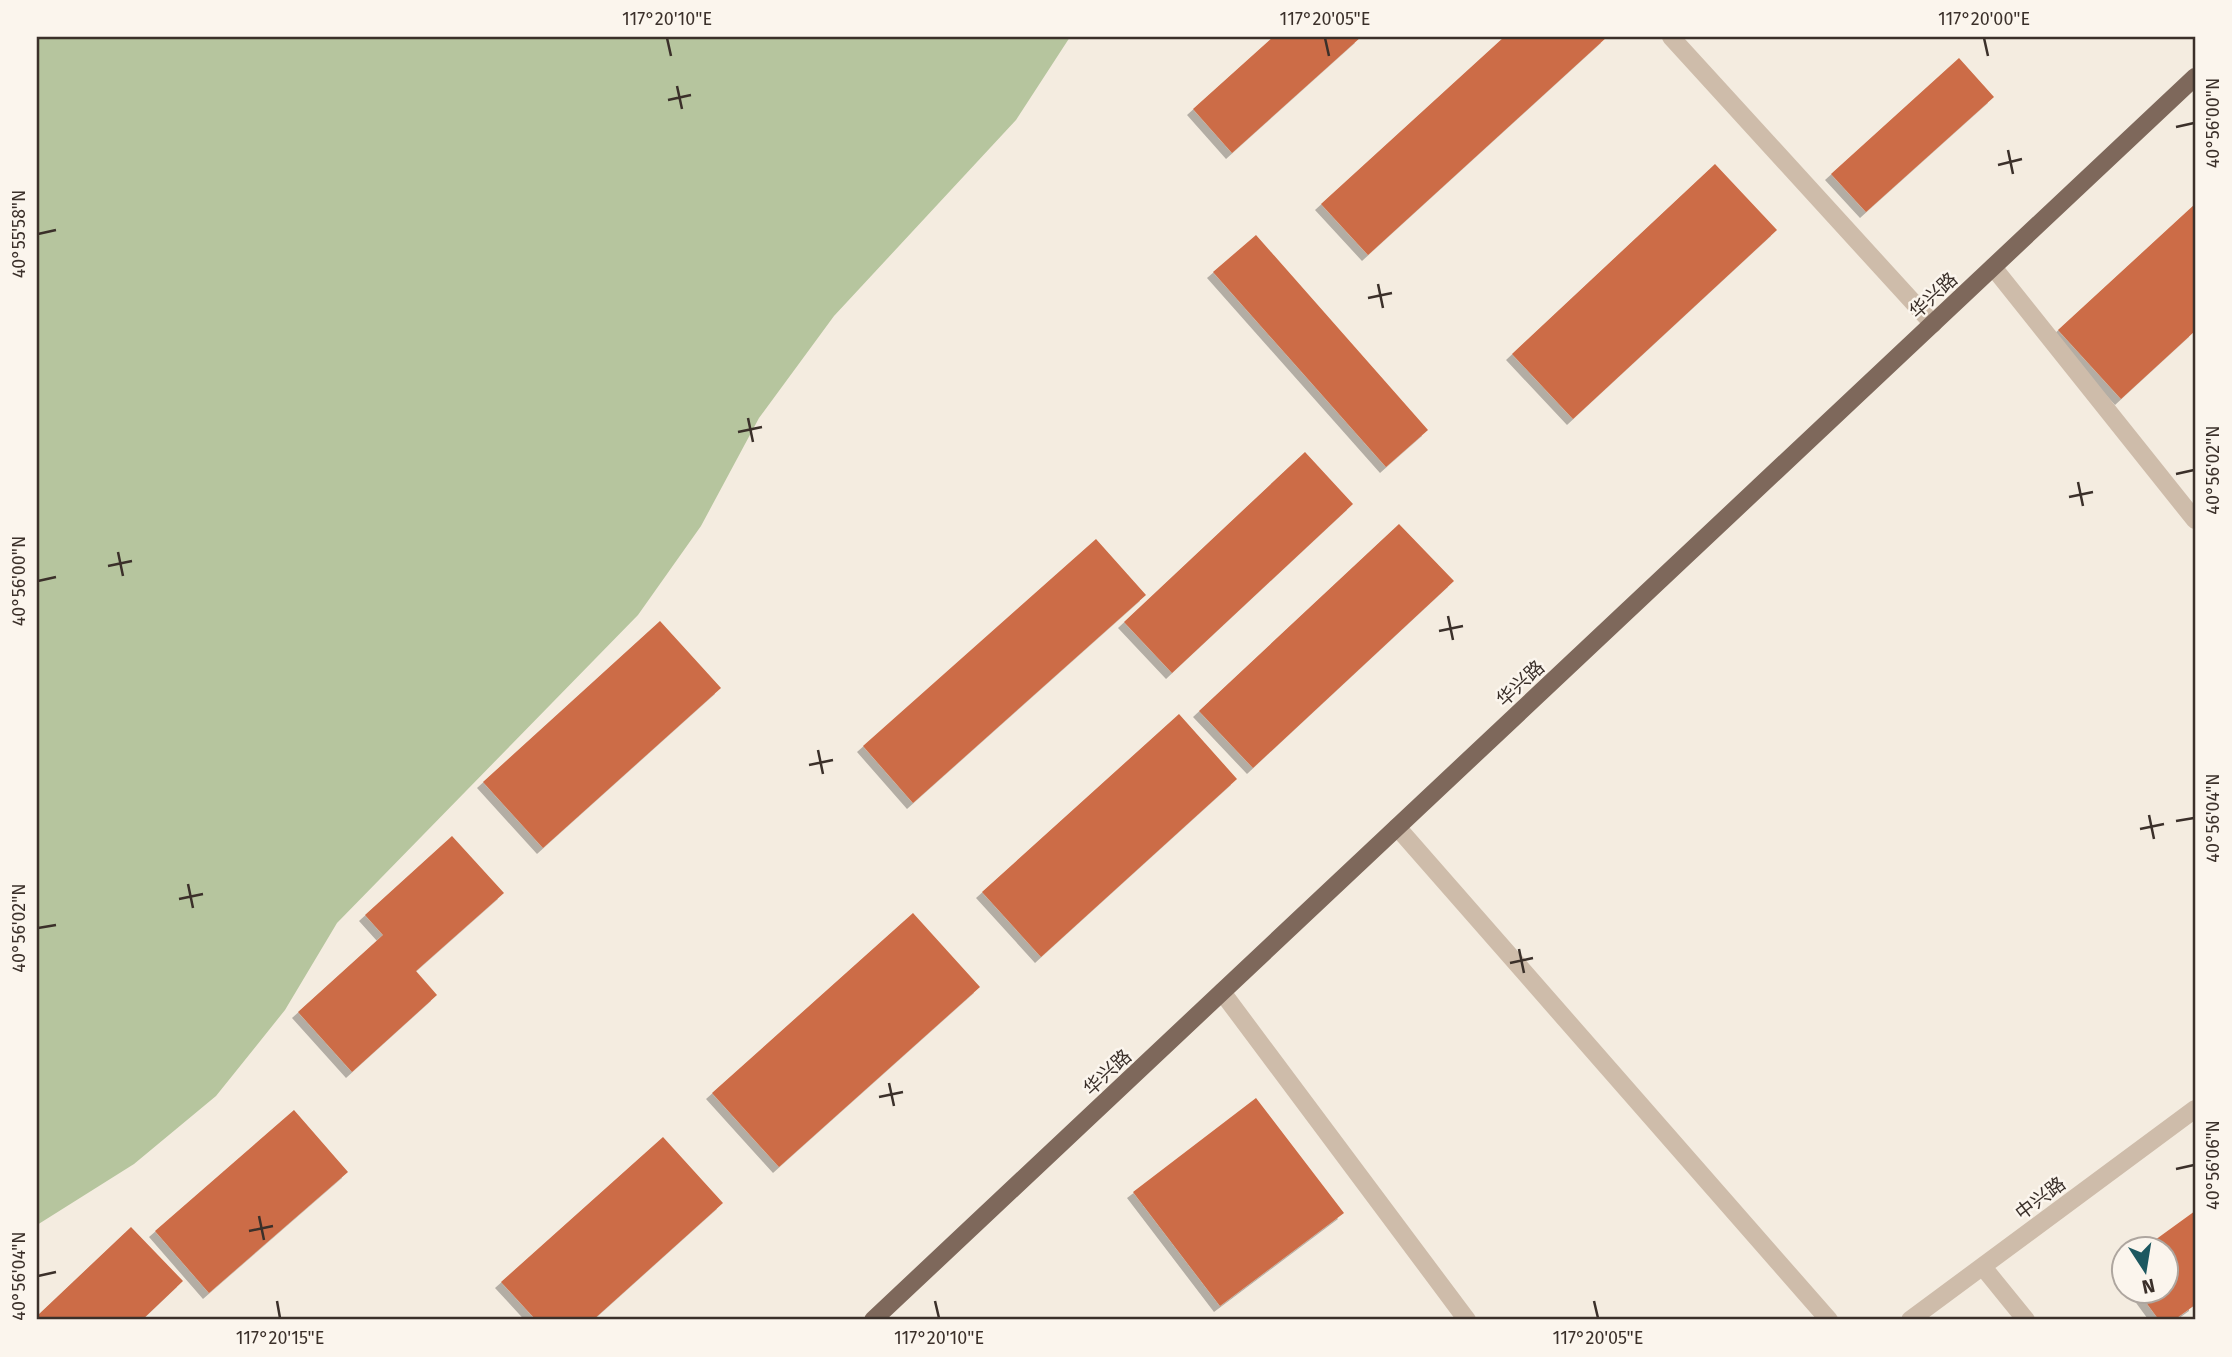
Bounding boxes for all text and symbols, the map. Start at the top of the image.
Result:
text: 117°20'10"E [622,8,712,30]
text: 117°20'05"E [1280,8,1370,30]
text: 117°20'00"E [1938,8,2030,30]
text: 40°56'00"N [2202,78,2224,168]
text: 40°55'58"N [8,190,30,278]
street label: 华兴路 [1905,268,1962,323]
text: 40°56'02"N [2202,425,2224,515]
text: 40°56'00"N [8,536,30,626]
street label: 华兴路 [1492,656,1549,711]
text: 40°56'04"N [2202,773,2224,863]
text: 40°56'02"N [8,883,30,973]
street label: 华兴路 [1079,1045,1136,1100]
text: 40°56'06"N [2202,1120,2224,1210]
street label: 中兴路 [2011,1172,2070,1225]
text: 40°56'04"N [8,1231,30,1321]
north arrow [2110,1234,2180,1304]
text: N [2140,1274,2157,1299]
text: 117°20'15"E [236,1327,324,1349]
text: 117°20'10"E [894,1327,984,1349]
text: 117°20'05"E [1553,1327,1643,1349]

